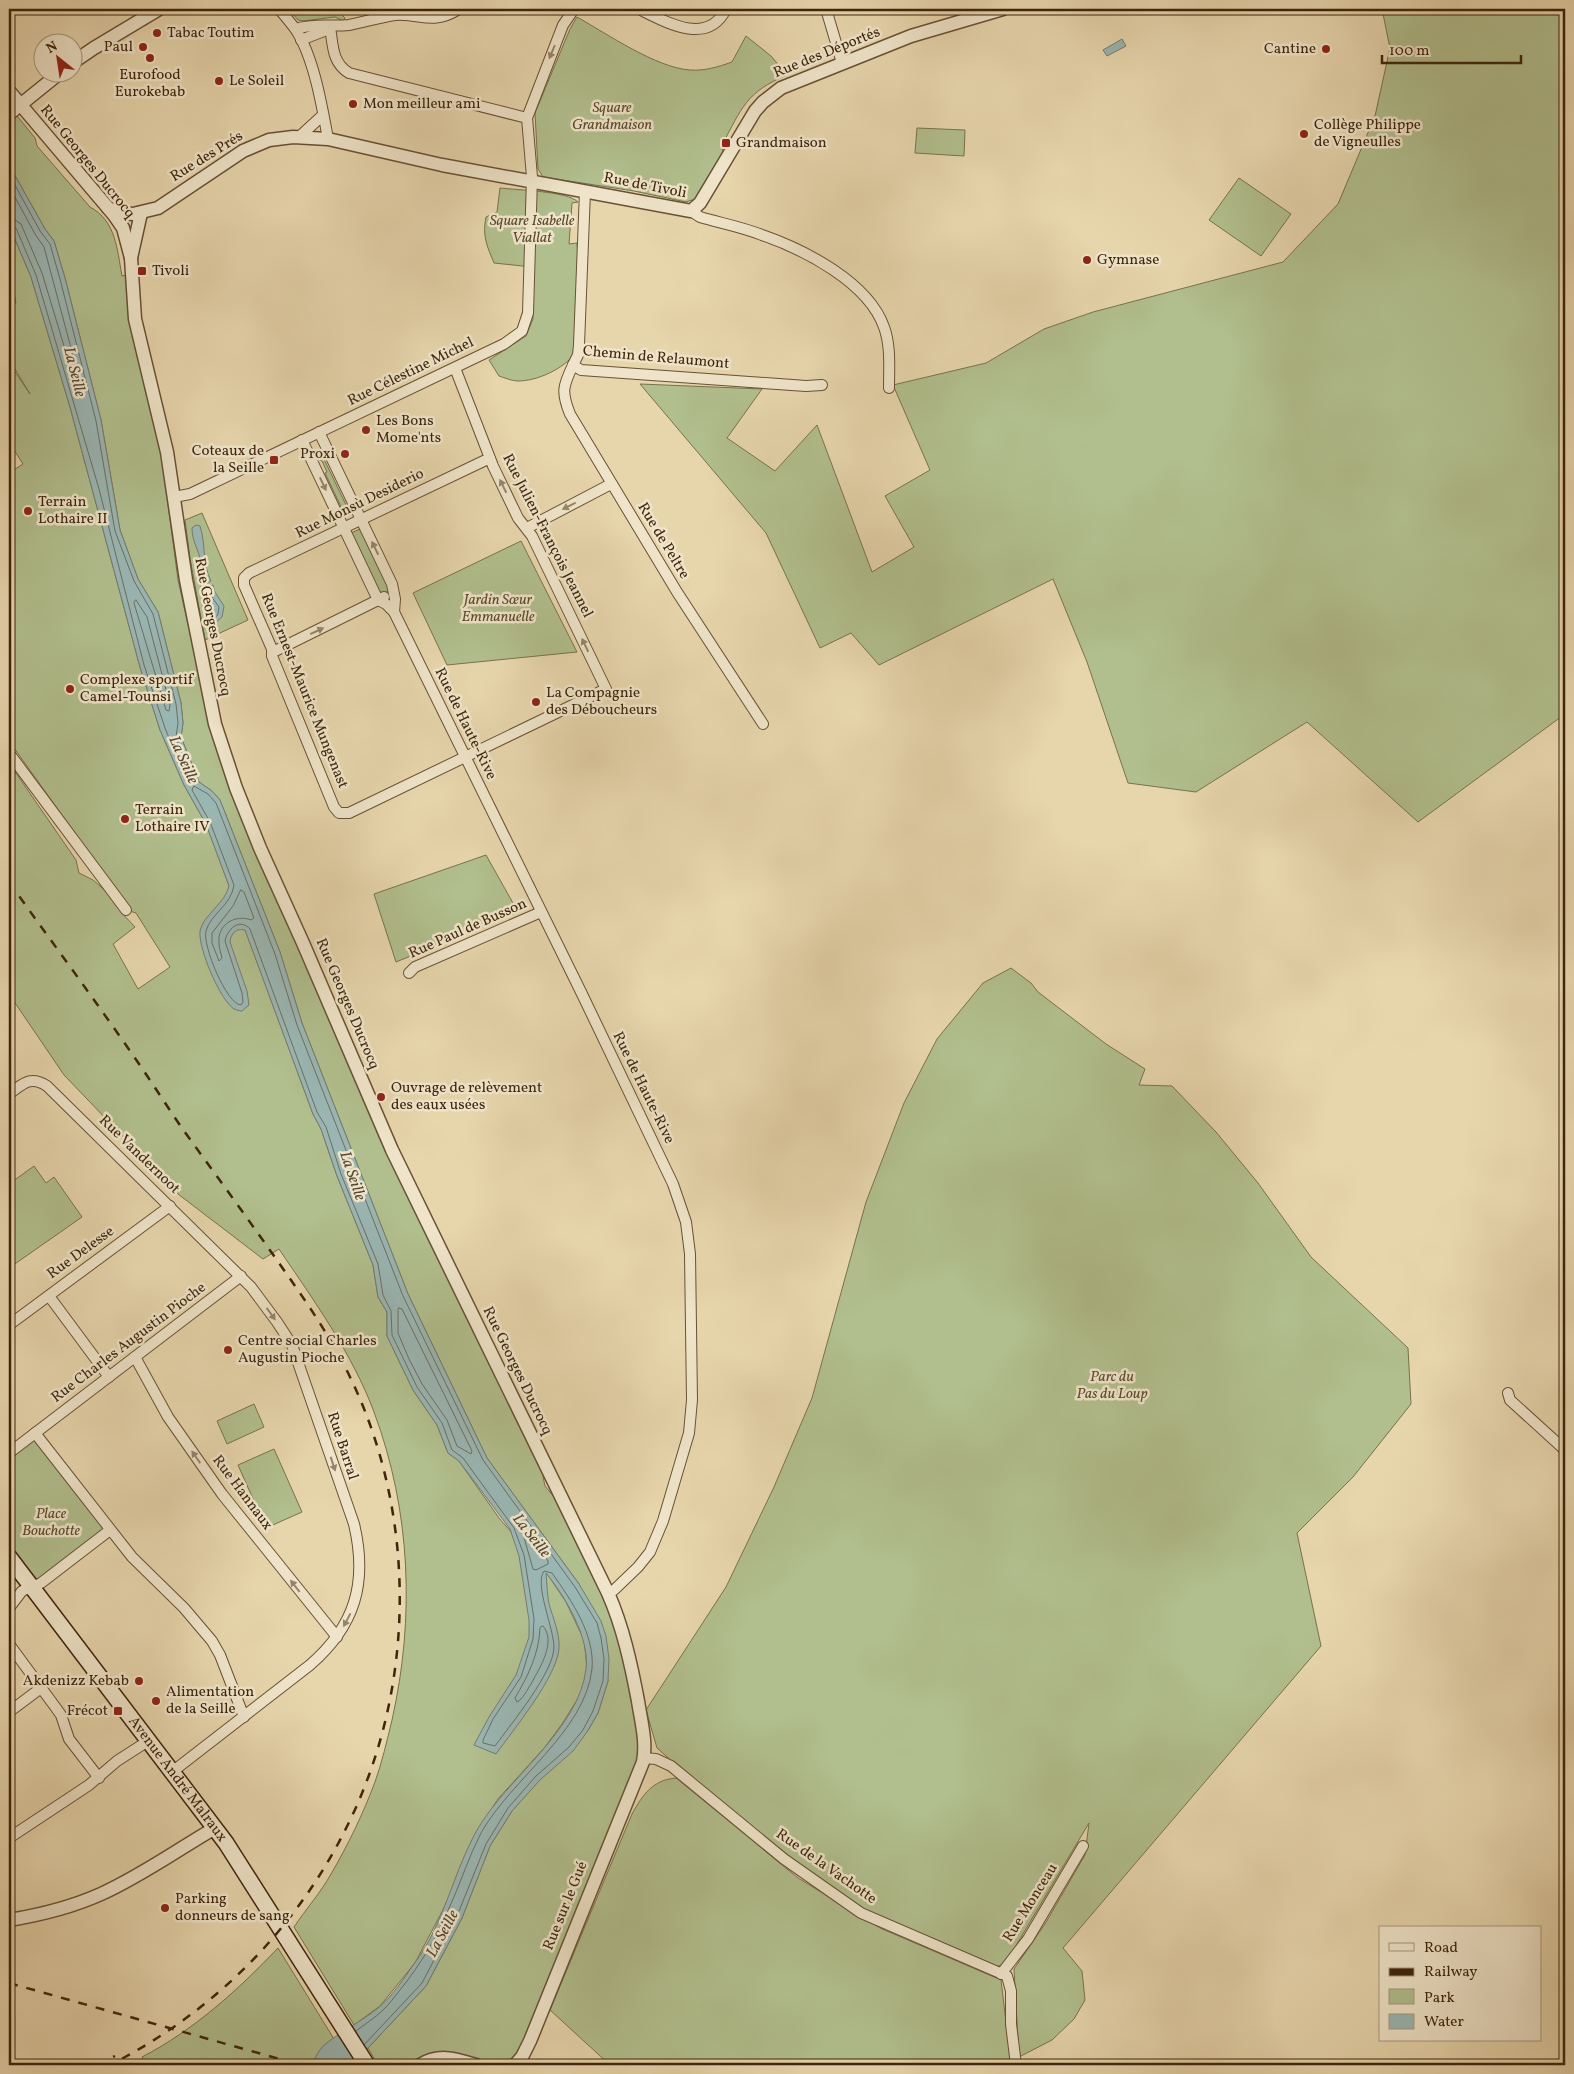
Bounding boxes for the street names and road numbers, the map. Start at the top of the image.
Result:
street label: Rue des Déportés [770,22,884,84]
street label: Rue Georges Ducrocq [35,101,140,224]
street label: Rue des Prés [167,126,247,188]
street label: Rue de Tivoli [602,168,688,204]
street label: Rue Célestine Michel [344,332,478,412]
street label: Chemin de Relaumont [582,341,730,375]
street label: Rue Julien-François Jeannel [496,450,598,622]
street label: Rue Monsù Desiderio [292,464,428,544]
street label: Rue de Peltre [632,499,694,583]
street label: Rue Georges Ducrocq [188,556,236,699]
street label: Rue Ernest-Maurice Mungenast [255,590,353,792]
street label: Rue de Haute-Rive [429,664,501,784]
street label: Rue Paul de Busson [406,894,530,964]
street label: Rue Georges Ducrocq [310,935,384,1074]
street label: Rue de Haute-Rive [607,1028,679,1148]
street label: Rue Vandernoot [94,1111,184,1199]
street label: Rue Delesse [43,1221,119,1285]
street label: Rue Charles Augustin Pioche [47,1278,211,1408]
street label: Rue Georges Ducrocq [477,1303,558,1440]
street label: Rue Barral [321,1409,363,1483]
street label: Rue Hannaux [207,1451,277,1535]
street label: Avenue André Malraux [123,1712,232,1847]
street label: Rue de la Vachotte [771,1824,881,1910]
street label: Rue sur le Gué [539,1858,593,1954]
street label: Rue Monceau [998,1860,1064,1946]

